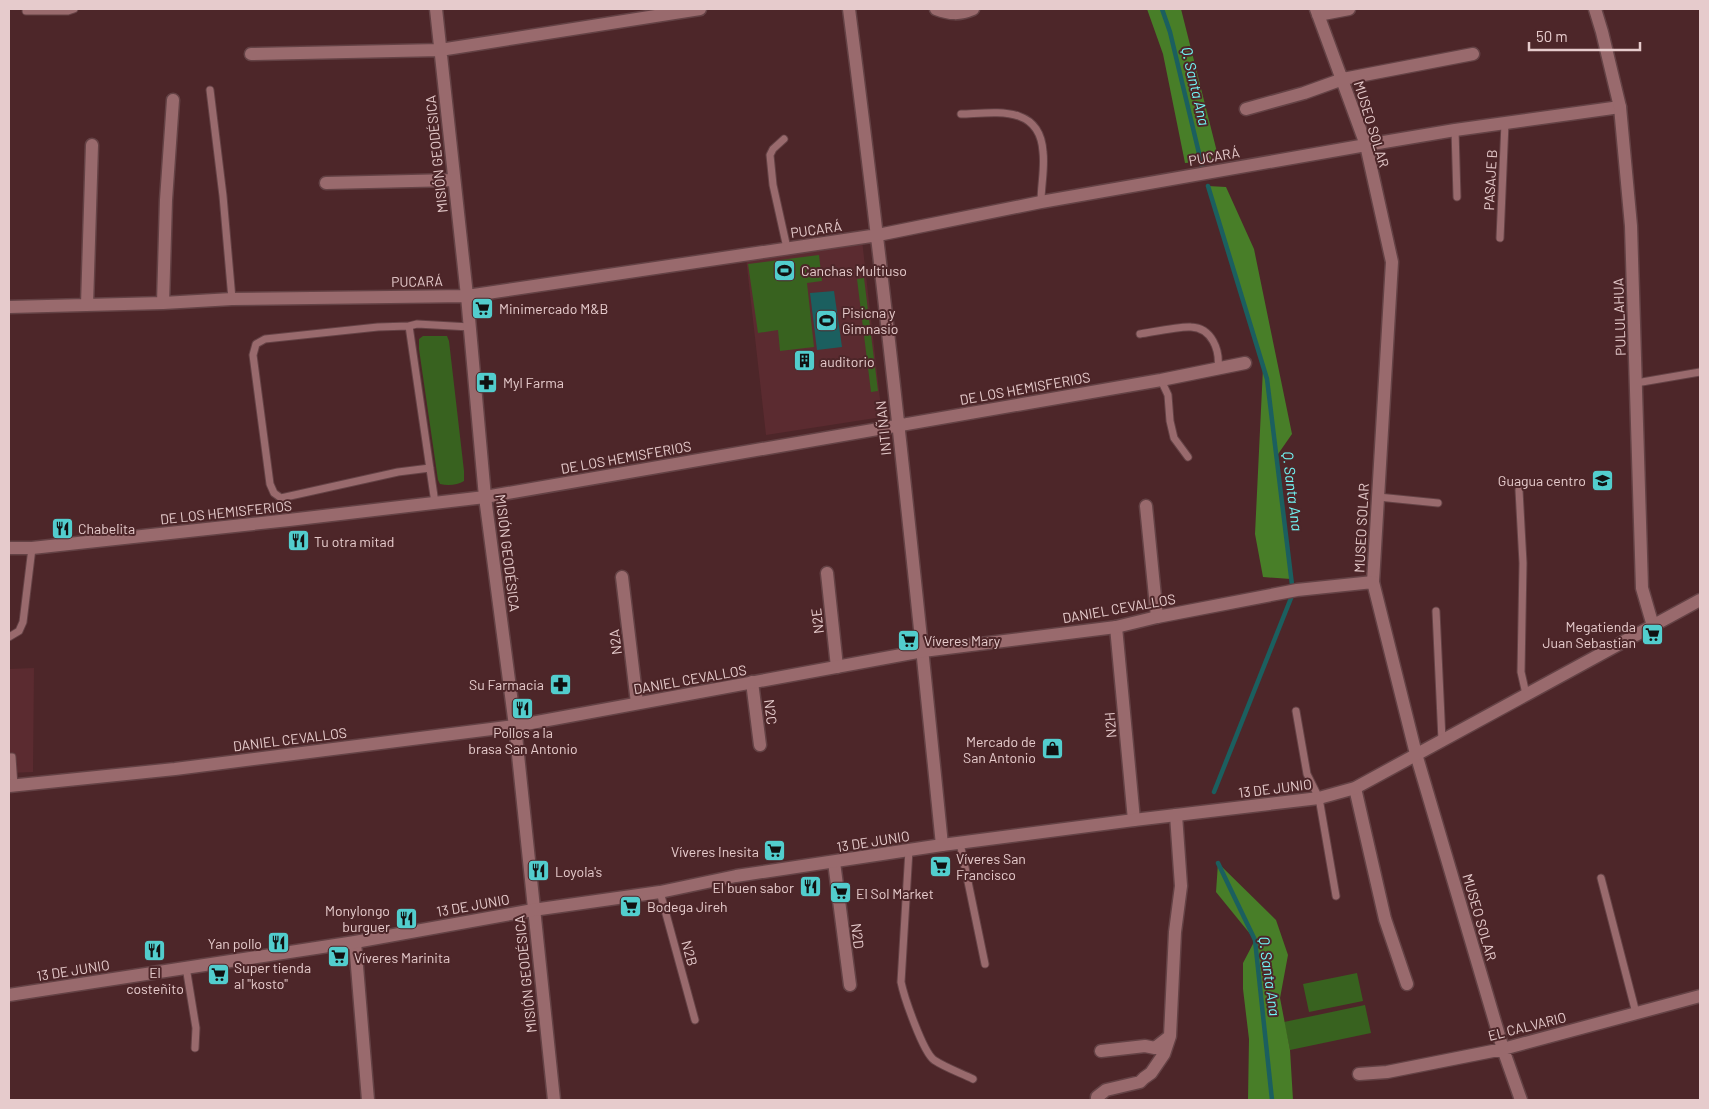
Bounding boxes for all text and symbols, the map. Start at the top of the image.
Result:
scale bar [1529,20,1640,52]
text: 50 m [1536,27,1568,45]
water label: Q. Santa Ana [1178,45,1214,127]
street label: MUSEO SOLAR [1351,79,1393,169]
street label: MISIÓN GEODÉSICA [421,94,451,214]
street label: PUCARÁ [1187,143,1241,169]
street label: PASAJE B [1480,149,1500,211]
street label: PUCARÁ [789,217,843,241]
sports icon: Canchas Multiuso [773,258,797,282]
place label: Canchas Multiuso [801,262,907,279]
street label: PUCARÁ [391,272,444,290]
street label: PULULAHUA [1609,277,1629,356]
supermarket icon: Minimercado M&B [471,296,495,320]
place label: Minimercado M&B [499,300,608,317]
place label: Pisicna y Gimnasio [842,304,898,337]
sports icon: Pisicna y Gimnasio [814,308,838,332]
building icon: auditorio [792,349,816,373]
place label: auditorio [820,353,875,370]
street label: DE LOS HEMISFERIOS [958,368,1092,408]
pharmacy icon: Myl Farma [475,370,499,394]
place label: Myl Farma [503,374,564,391]
street label: INTI ÑAN [872,400,894,456]
street label: DE LOS HEMISFERIOS [559,437,693,477]
water label: Q. Santa Ana [1279,450,1307,532]
school or university icon: Guagua centro [1590,468,1614,492]
place label: Guagua centro [1498,472,1586,489]
street label: MUSEO SOLAR [1350,483,1372,573]
street label: MISIÓN GEODÉSICA [492,493,524,613]
street label: DE LOS HEMISFERIOS [159,497,293,527]
restaurant icon: Chabelita [50,516,74,540]
place label: Chabelita [78,520,135,537]
restaurant icon: Tu otra mitad [286,529,310,553]
place label: Tu otra mitad [314,533,394,550]
street label: DANIEL CEVALLOS [1061,590,1177,626]
street label: N2E [807,607,827,635]
place label: Megatienda Juan Sebastian [1542,618,1636,651]
supermarket icon: Megatienda Juan Sebastian [1640,622,1664,646]
street label: N2A [605,628,625,656]
supermarket icon: Víveres Mary [896,628,920,652]
place label: Víveres Mary [924,632,1001,649]
street label: DANIEL CEVALLOS [632,661,748,697]
pharmacy icon: Su Farmacia [548,672,572,696]
place label: Su Farmacia [469,676,544,693]
restaurant icon: Pollos a la brasa San Antonio [511,697,535,721]
street label: N2C [761,698,781,726]
street label: N2H [1100,711,1120,739]
street label: DANIEL CEVALLOS [232,724,348,754]
place label: Pollos a la brasa San Antonio [468,724,578,757]
place label: Mercado de San Antonio [963,733,1036,766]
shop icon: Mercado de San Antonio [1040,737,1064,761]
street label: 13 DE JUNIO [1237,775,1313,801]
street label: 13 DE JUNIO [835,827,911,855]
supermarket icon: Víveres Inesita [763,839,787,863]
place label: Víveres Inesita [671,843,759,860]
place label: Víveres San Francisco [956,850,1026,883]
supermarket icon: Víveres San Francisco [928,854,952,878]
restaurant icon: Loyola's [527,859,551,883]
place label: Loyola's [555,863,603,880]
street label: MUSEO SOLAR [1459,872,1501,962]
restaurant icon: El buen sabor [798,875,822,899]
place label: El buen sabor [712,879,794,896]
supermarket icon: El Sol Market [828,881,852,905]
place label: El Sol Market [856,885,934,902]
street label: 13 DE JUNIO [435,890,511,920]
supermarket icon: Bodega Jireh [619,894,643,918]
place label: Bodega Jireh [647,898,728,915]
place label: Monylongo burguer [325,902,390,935]
restaurant icon: Monylongo burguer [394,906,418,930]
street label: MISIÓN GEODÉSICA [510,914,540,1034]
street label: N2D [848,922,868,950]
restaurant icon: Yan pollo [266,931,290,955]
place label: Yan pollo [208,935,262,952]
water label: Q. Santa Ana [1256,935,1285,1017]
restaurant icon: El costeñito [143,938,167,962]
street label: N2B [678,938,702,968]
supermarket icon: Víveres Marinita [326,945,350,969]
place label: Víveres Marinita [354,949,450,966]
street label: 13 DE JUNIO [35,956,111,984]
place label: Super tienda al "kosto" [234,959,311,992]
supermarket icon: Super tienda al "kosto" [206,963,230,987]
place label: El costeñito [126,964,184,997]
street label: EL CALVARIO [1486,1008,1568,1044]

